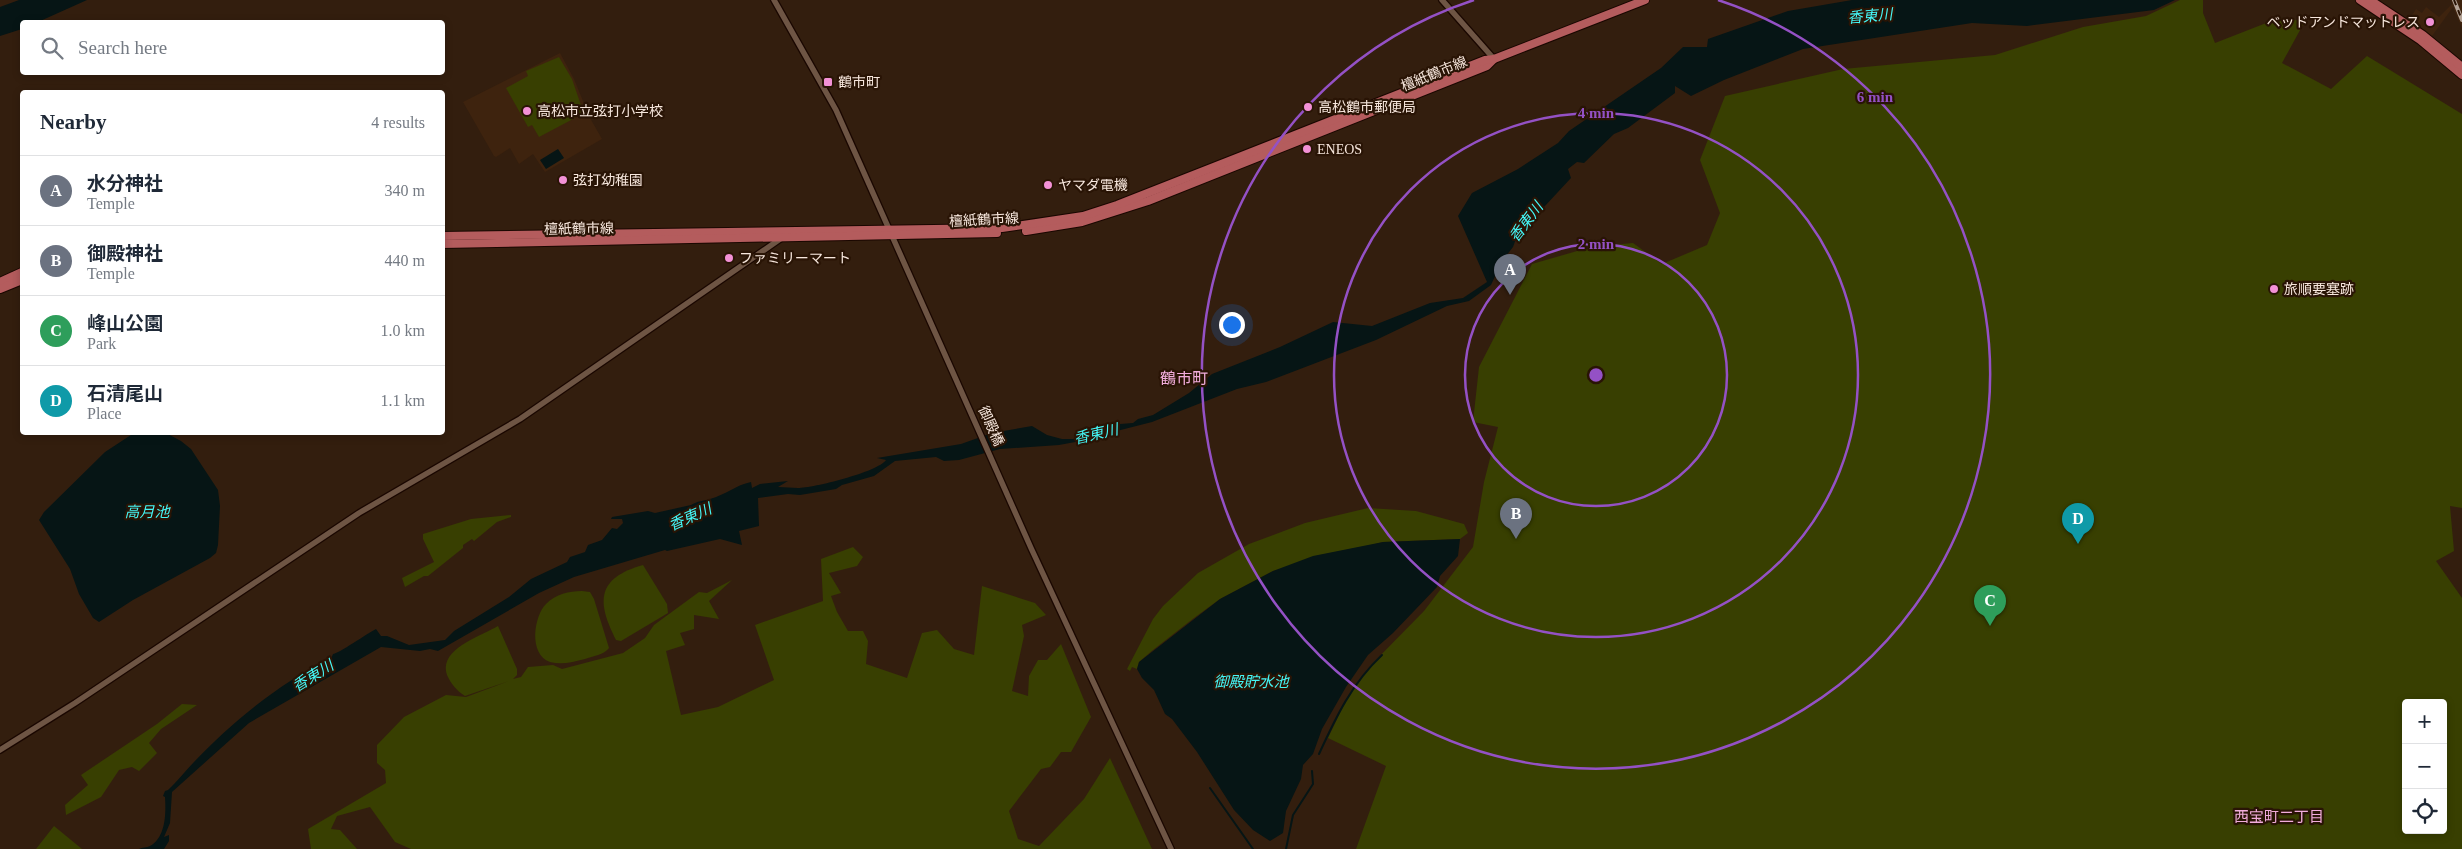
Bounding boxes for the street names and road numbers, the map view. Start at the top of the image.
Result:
street label: 檀紙鶴市線 [1399,54,1469,94]
street label: 檀紙鶴市線 [949,211,1019,229]
street label: 檀紙鶴市線 [544,221,614,237]
street label: 御殿橋 [976,404,1006,448]

